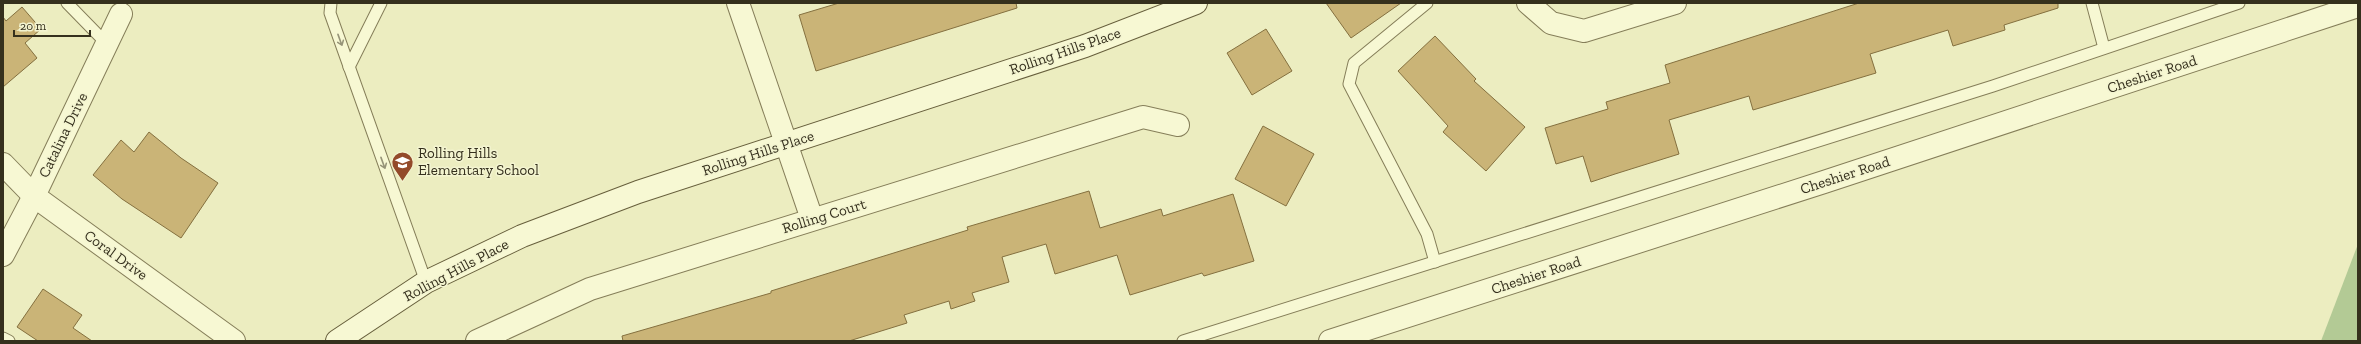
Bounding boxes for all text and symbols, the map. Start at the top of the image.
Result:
scale bar [14,12,90,38]
text: 20 m [20,19,47,33]
street label: Rolling Hills Place [1007,24,1123,78]
one-way arrow [336,34,344,46]
street label: Cheshier Road [2105,51,2200,97]
street label: Catalina Drive [35,89,91,181]
street label: Rolling Hills Place [700,126,816,180]
place label: Rolling Hills Elementary School [418,144,539,179]
school or university icon: Rolling Hills Elementary School [389,149,415,182]
street label: Cheshier Road [1798,152,1893,198]
one-way arrow [380,156,388,168]
street label: Rolling Court [780,195,869,237]
street label: Coral Drive [81,226,151,284]
street label: Rolling Hills Place [400,235,512,305]
street label: Cheshier Road [1489,252,1584,298]

